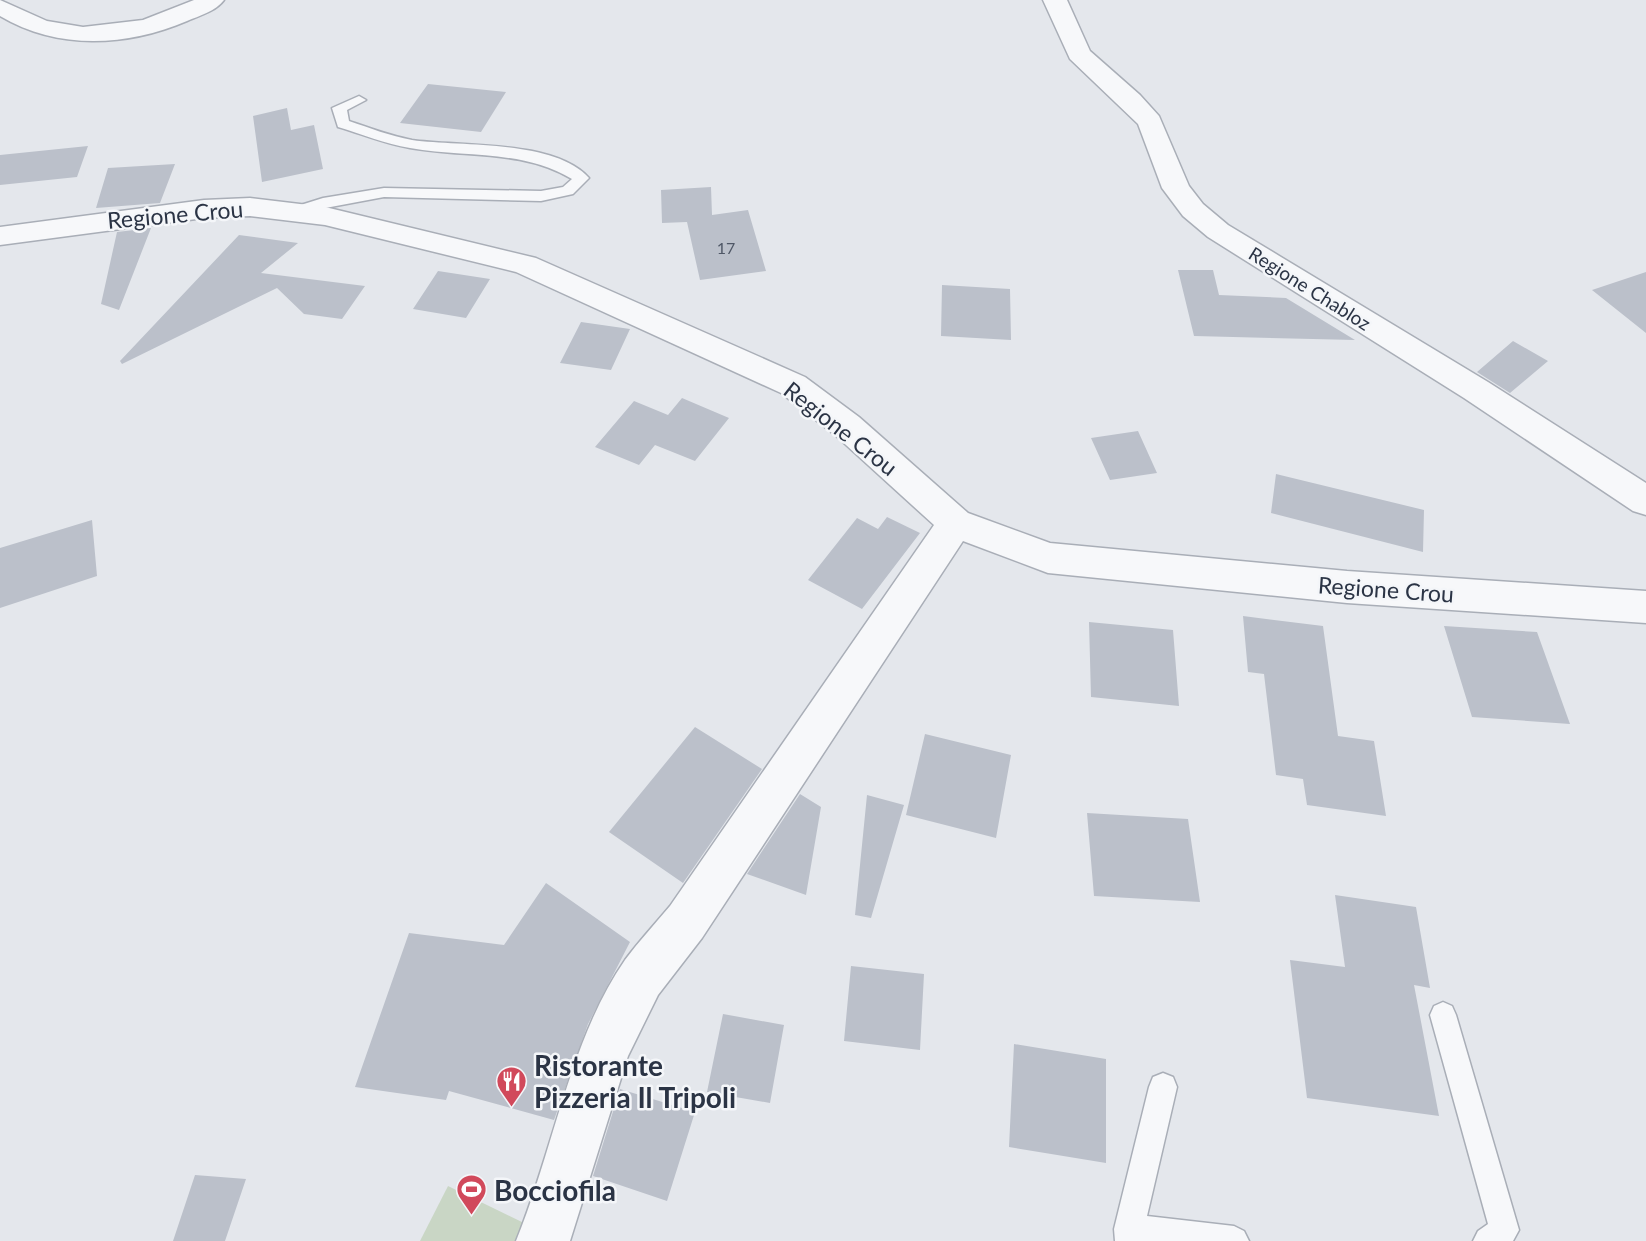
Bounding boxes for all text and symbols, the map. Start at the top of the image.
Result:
street label: Regione Crou [106,194,244,234]
house number: 17 [717,238,735,257]
street label: Regione Chabloz [1245,241,1375,335]
street label: Regione Crou [779,375,903,481]
street label: Regione Crou [1317,570,1455,608]
place label: Ristorante Pizzeria Il Tripoli [534,1048,736,1114]
restaurant icon: Ristorante Pizzeria Il Tripoli [494,1064,528,1108]
sports icon: Bocciofila [454,1173,488,1217]
place label: Bocciofila [494,1173,616,1207]

